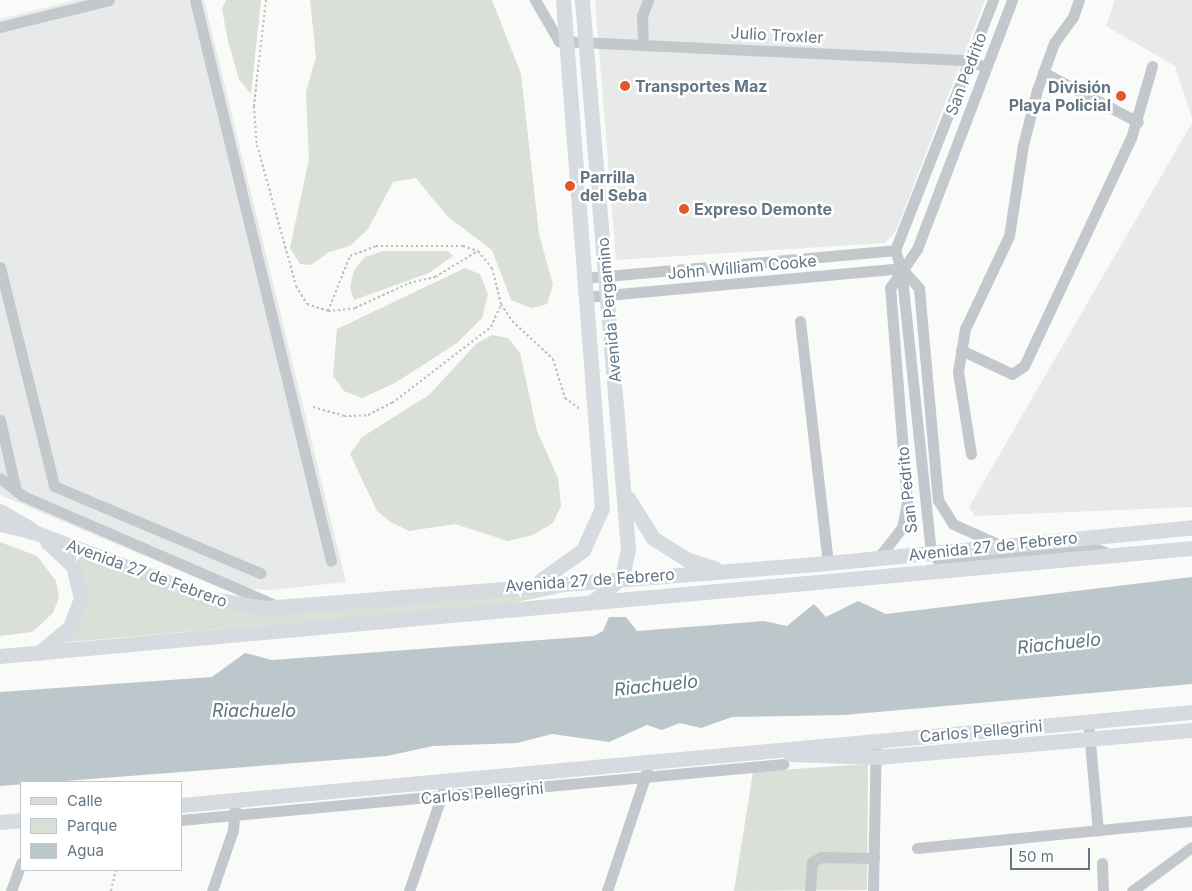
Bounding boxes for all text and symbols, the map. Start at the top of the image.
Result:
street label: Julio Troxler [730,23,824,47]
street label: San Pedrito [941,30,991,118]
place label: Transportes Maz [635,76,767,96]
place label: División Playa Policial [1009,77,1111,115]
marker: Transportes Maz [619,80,631,92]
marker: División Playa Policial [1115,90,1127,102]
place label: Parrilla del Seba [580,167,647,205]
marker: Parrilla del Seba [564,180,576,192]
place label: Expreso Demonte [694,199,832,219]
marker: Expreso Demonte [678,203,690,215]
street label: Avenida Pergamino [593,237,625,383]
street label: John William Cooke [667,251,817,283]
street label: San Pedrito [893,446,921,534]
street label: Avenida 27 de Febrero [908,528,1078,564]
street label: Avenida 27 de Febrero [64,535,230,611]
street label: Avenida 27 de Febrero [505,564,675,596]
water label: Riachuelo [1016,629,1102,659]
water label: Riachuelo [613,671,699,701]
water label: Riachuelo [212,700,296,722]
street label: Carlos Pellegrini [919,716,1043,746]
street label: Carlos Pellegrini [420,778,544,808]
legend [20,781,182,871]
text: Calle [67,791,102,810]
text: Parque [67,816,117,835]
scale bar [1012,838,1092,870]
text: Agua [67,841,104,860]
text: 50 m [1018,847,1054,866]

